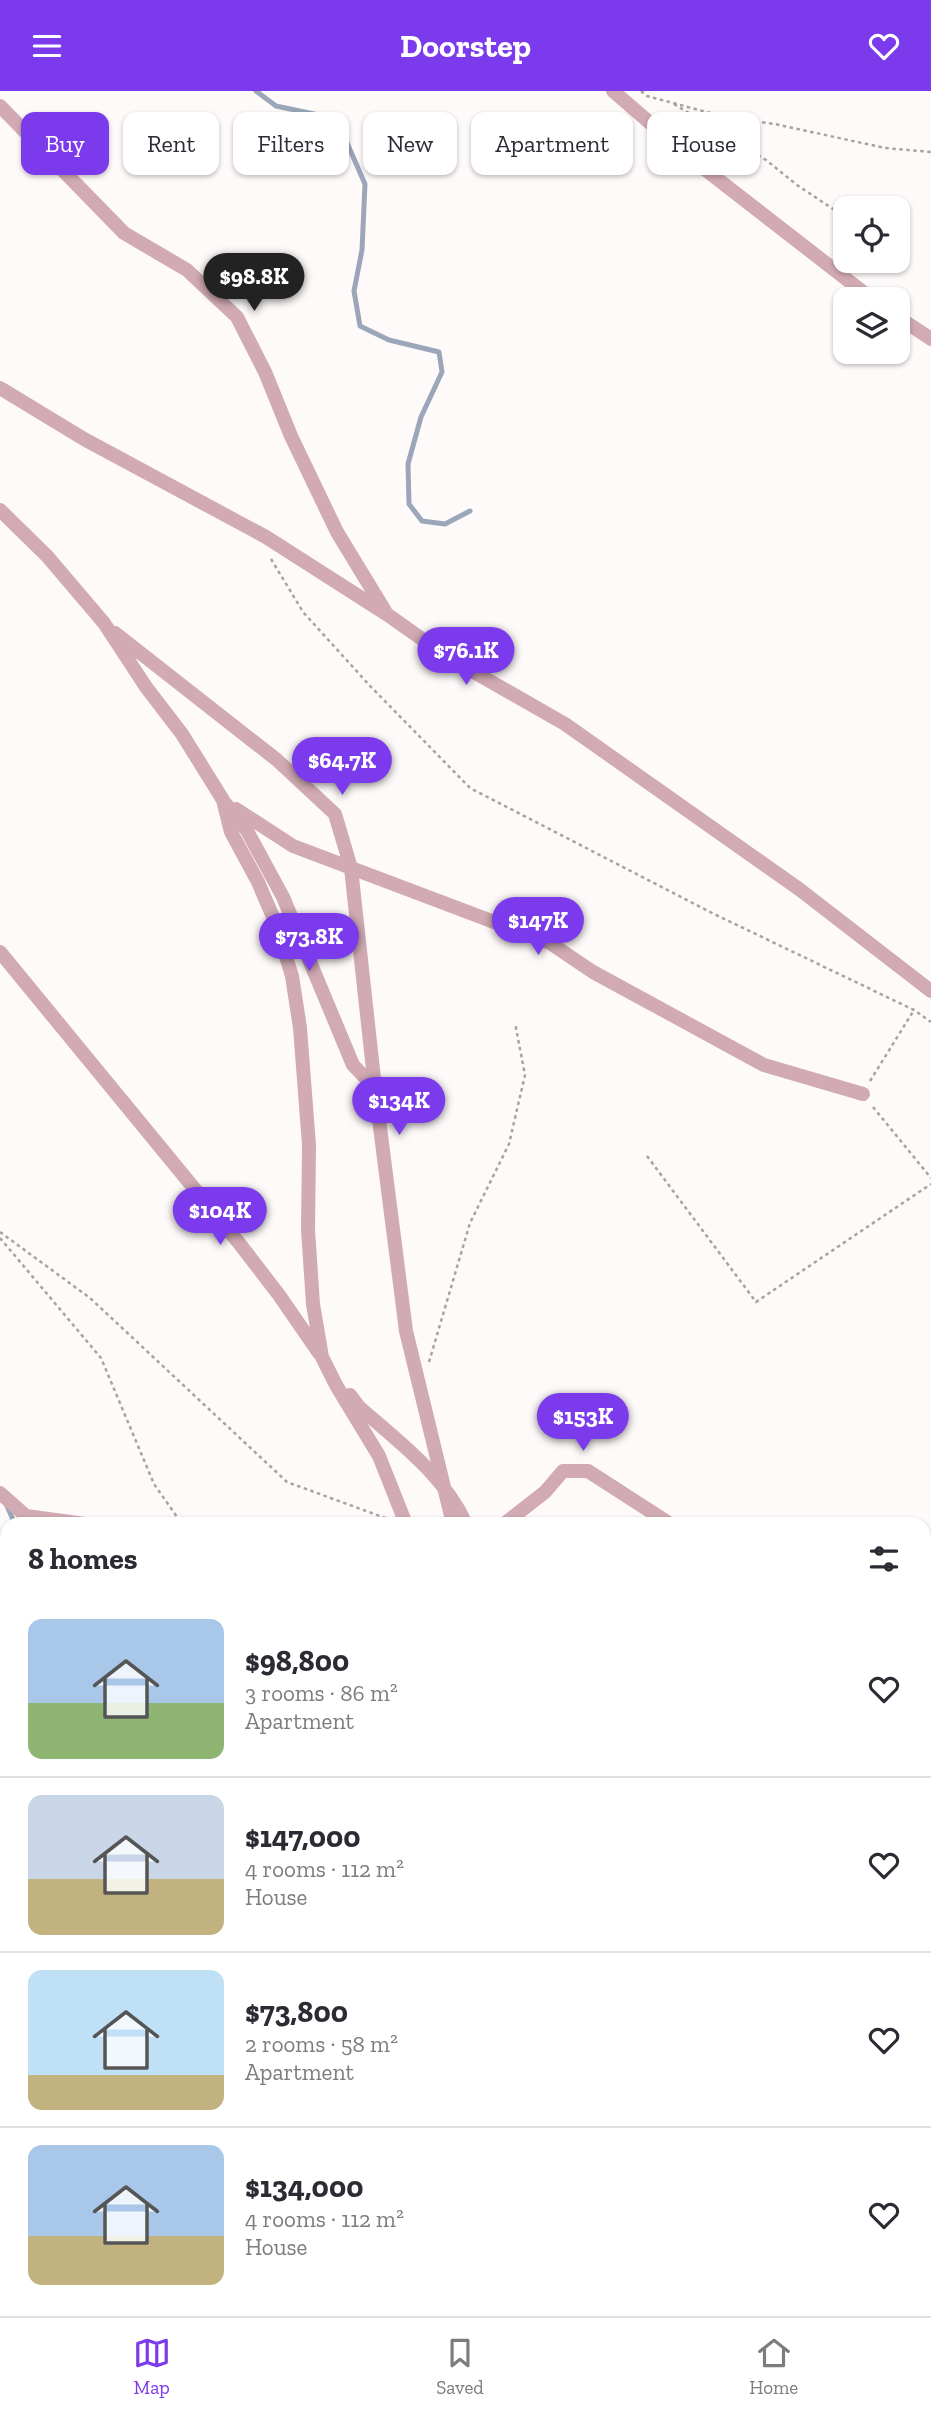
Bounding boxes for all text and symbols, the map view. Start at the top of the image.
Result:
icon: menu [28,27,66,65]
text: Doorstep [400,27,531,65]
icon: heart [865,27,903,65]
chip: Buy [21,112,109,175]
chip: Rent [123,112,219,175]
chip: Filters [233,112,349,175]
chip: New [363,112,457,175]
chip: Apartment [471,112,633,175]
chip: House [647,112,760,175]
map controls [833,196,910,364]
button: locate [833,196,910,273]
pin: $98.8K [197,253,311,313]
text: $98.8K [219,262,289,290]
button: layers [833,287,910,364]
pin: $76.1K [409,627,523,687]
text: $76.1K [433,636,499,664]
pin: $64.7K [285,737,399,797]
text: $64.7K [308,746,376,774]
pin: $147K [489,897,587,957]
text: $147K [508,906,568,934]
pin: $73.8K [252,913,366,973]
text: $73.8K [275,922,343,950]
pin: $134K [350,1077,448,1137]
text: $134K [368,1086,430,1114]
pin: $104K [171,1187,269,1247]
text: $104K [189,1196,251,1224]
pin: $153K [534,1393,632,1453]
text: $153K [553,1402,613,1430]
icon: filters [865,1540,903,1578]
text: 8 homes [28,1541,137,1577]
text: $98,800 [245,1643,349,1679]
icon: home [84,1647,168,1731]
icon: heart [865,1670,903,1708]
text: 3 rooms · 86 m² [245,1679,398,1707]
text: Apartment [245,1707,354,1735]
text: $147,000 [245,1819,361,1855]
icon: home [84,1823,168,1907]
icon: heart [865,1846,903,1884]
text: 4 rooms · 112 m² [245,1855,404,1883]
text: House [245,1883,307,1911]
text: $73,800 [245,1994,348,2030]
icon: home [84,1998,168,2082]
icon: heart [865,2021,903,2059]
text: 2 rooms · 58 m² [245,2030,398,2058]
text: Apartment [245,2058,354,2086]
text: $134,000 [245,2169,363,2205]
icon: home [84,2173,168,2257]
icon: heart [865,2196,903,2234]
text: 4 rooms · 112 m² [245,2205,404,2233]
text: House [245,2233,307,2261]
tab: Map [133,2334,171,2399]
tab: Saved [436,2334,484,2399]
tab: Home [749,2334,798,2399]

